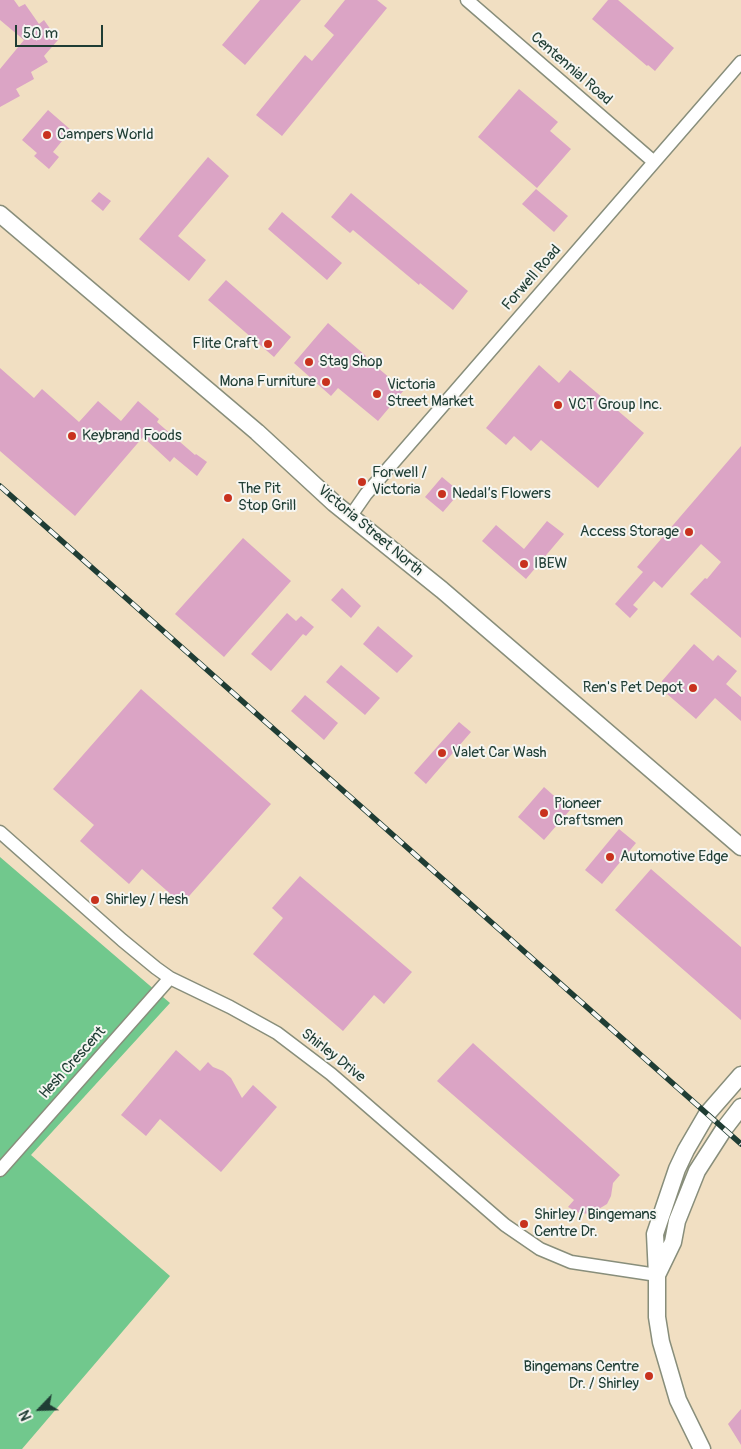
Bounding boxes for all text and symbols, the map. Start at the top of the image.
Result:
scale bar [18,15,105,47]
text: 50 m [23,24,58,43]
street label: Centennial Road [526,29,616,109]
place label: Campers World [57,126,153,144]
marker: Campers World [41,129,53,141]
street label: Forwell Road [499,242,565,314]
place label: Flite Craft [192,335,258,353]
marker: Flite Craft [262,338,274,350]
place label: Stag Shop [319,353,383,371]
marker: Stag Shop [303,356,315,368]
place label: Mona Furniture [219,373,316,391]
marker: Mona Furniture [320,376,332,388]
place label: Victoria Street Market [387,376,474,411]
marker: Victoria Street Market [371,388,383,400]
place label: VCT Group Inc. [568,396,662,414]
marker: VCT Group Inc. [552,399,564,411]
place label: Keybrand Foods [82,427,182,445]
marker: Keybrand Foods [66,430,78,442]
place label: Forwell / Victoria [372,464,427,499]
marker: Forwell / Victoria [356,476,368,488]
place label: The Pit Stop Grill [238,480,296,515]
street label: Victoria Street North [314,482,426,580]
place label: Nedal’s Flowers [452,485,551,503]
marker: Nedal’s Flowers [436,488,448,500]
marker: The Pit Stop Grill [222,492,234,504]
place label: Access Storage [580,523,679,541]
marker: Access Storage [683,526,695,538]
place label: IBEW [534,555,567,573]
marker: IBEW [518,558,530,570]
place label: Ren's Pet Depot [583,679,683,697]
marker: Ren's Pet Depot [687,682,699,694]
place label: Valet Car Wash [452,744,547,762]
marker: Valet Car Wash [436,747,448,759]
place label: Pioneer Craftsmen [554,795,623,830]
marker: Pioneer Craftsmen [538,807,550,819]
place label: Automotive Edge [620,848,728,866]
marker: Automotive Edge [604,851,616,863]
place label: Shirley / Hesh [105,891,188,909]
marker: Shirley / Hesh [89,894,101,906]
street label: Hesh Crescent [36,1023,110,1103]
street label: Shirley Drive [297,1025,369,1087]
place label: Shirley / Bingemans Centre Dr. [534,1206,656,1241]
marker: Shirley / Bingemans Centre Dr. [518,1218,530,1230]
place label: Bingemans Centre Dr. / Shirley [524,1358,639,1393]
marker: Bingemans Centre Dr. / Shirley [643,1370,655,1382]
north arrow [15,1384,65,1434]
text: N [16,1408,36,1423]

